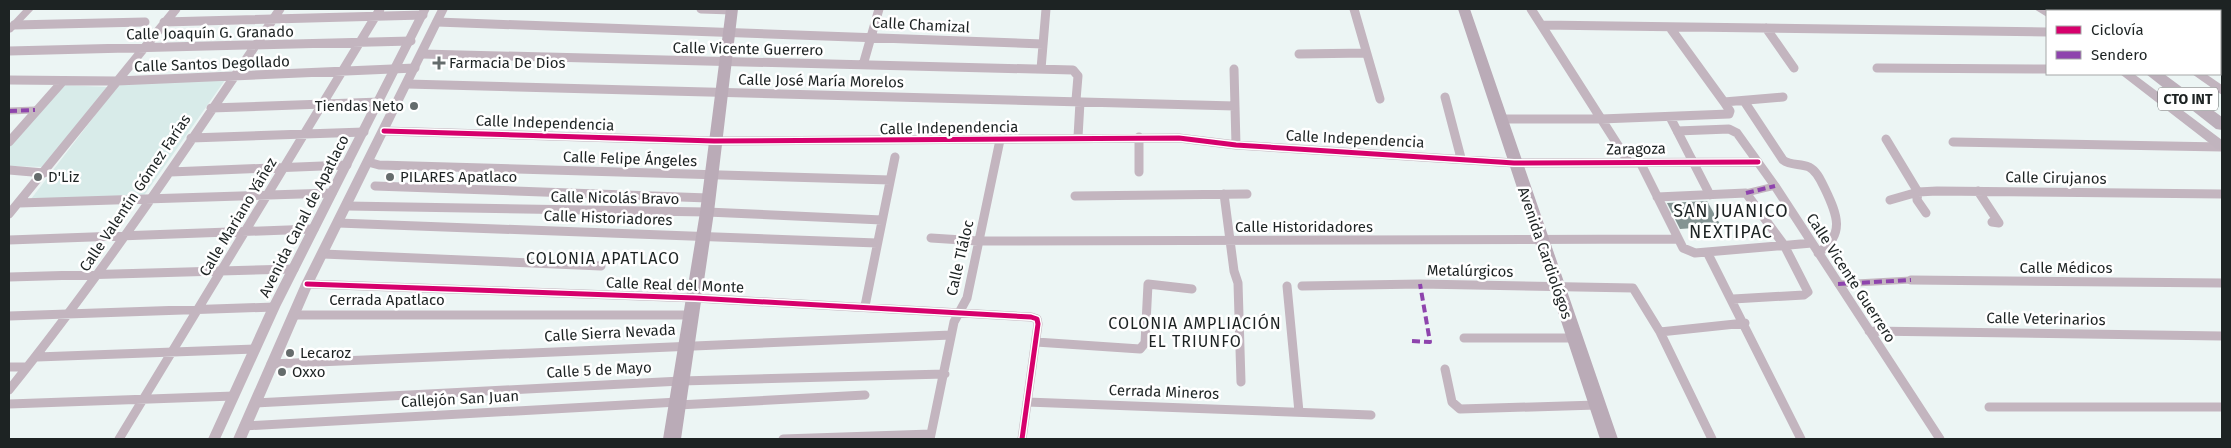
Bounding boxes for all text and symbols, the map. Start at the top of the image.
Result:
legend [2046,10,2221,75]
street label: Calle Chamizal [872,13,971,37]
text: Ciclovía [2091,21,2144,39]
street label: Calle Joaquín G. Granado [126,23,294,43]
street label: Calle Vicente Guerrero [673,39,823,59]
text: Sendero [2091,46,2147,64]
street label: Calle Santos Degollado [134,52,290,76]
place label: Farmacia De Dios [449,54,565,72]
marker: Farmacia De Dios [433,57,445,69]
street label: Calle José María Morelos [738,71,904,91]
road number: CTO INT [2158,88,2218,110]
place label: Tiendas Neto [315,97,404,115]
marker: Tiendas Neto [408,100,420,112]
street label: Calle Valentín Gómez Farías [76,111,194,275]
street label: Calle Independencia [475,112,615,134]
street label: Calle Independencia [879,118,1019,138]
street label: Calle Independencia [1285,126,1425,152]
street label: Avenida Canal de Apatlaco [255,132,353,300]
street label: Zaragoza [1606,139,1666,159]
street label: Calle Felipe Ángeles [563,148,697,170]
street label: Calle Mariano Yáñez [195,154,281,280]
place label: D'Liz [48,168,80,186]
place label: PILARES Apatlaco [400,168,517,186]
street label: Calle Cirujanos [2005,168,2107,188]
marker: D'Liz [32,171,44,183]
marker: PILARES Apatlaco [384,171,396,183]
street label: Avenida Cardiológos [1514,185,1576,321]
street label: Calle Nicolás Bravo [550,188,680,208]
district label: SAN JUANICO NEXTIPAC [1673,200,1789,243]
street label: Calle Historiadores [543,207,673,229]
street label: Calle Vicente Guerrero [1802,210,1900,346]
street label: Calle Tláloc [943,218,977,298]
street label: Calle Historidadores [1235,218,1373,236]
district label: COLONIA APATLACO [526,249,680,268]
street label: Calle Médicos [2020,259,2112,277]
street label: Metalúrgicos [1427,261,1513,281]
street label: Calle Real del Monte [605,274,745,296]
street label: Cerrada Apatlaco [329,291,445,309]
street label: Calle Veterinarios [1986,309,2106,329]
district label: COLONIA AMPLIACIÓN EL TRIUNFO [1108,313,1282,351]
street label: Calle Sierra Nevada [544,321,676,345]
place label: Lecaroz [300,344,351,362]
marker: Lecaroz [284,347,296,359]
street label: Calle 5 de Mayo [546,358,652,382]
place label: Oxxo [292,363,325,381]
marker: Oxxo [276,366,288,378]
street label: Cerrada Mineros [1108,381,1220,403]
street label: Callejón San Juan [400,387,520,411]

